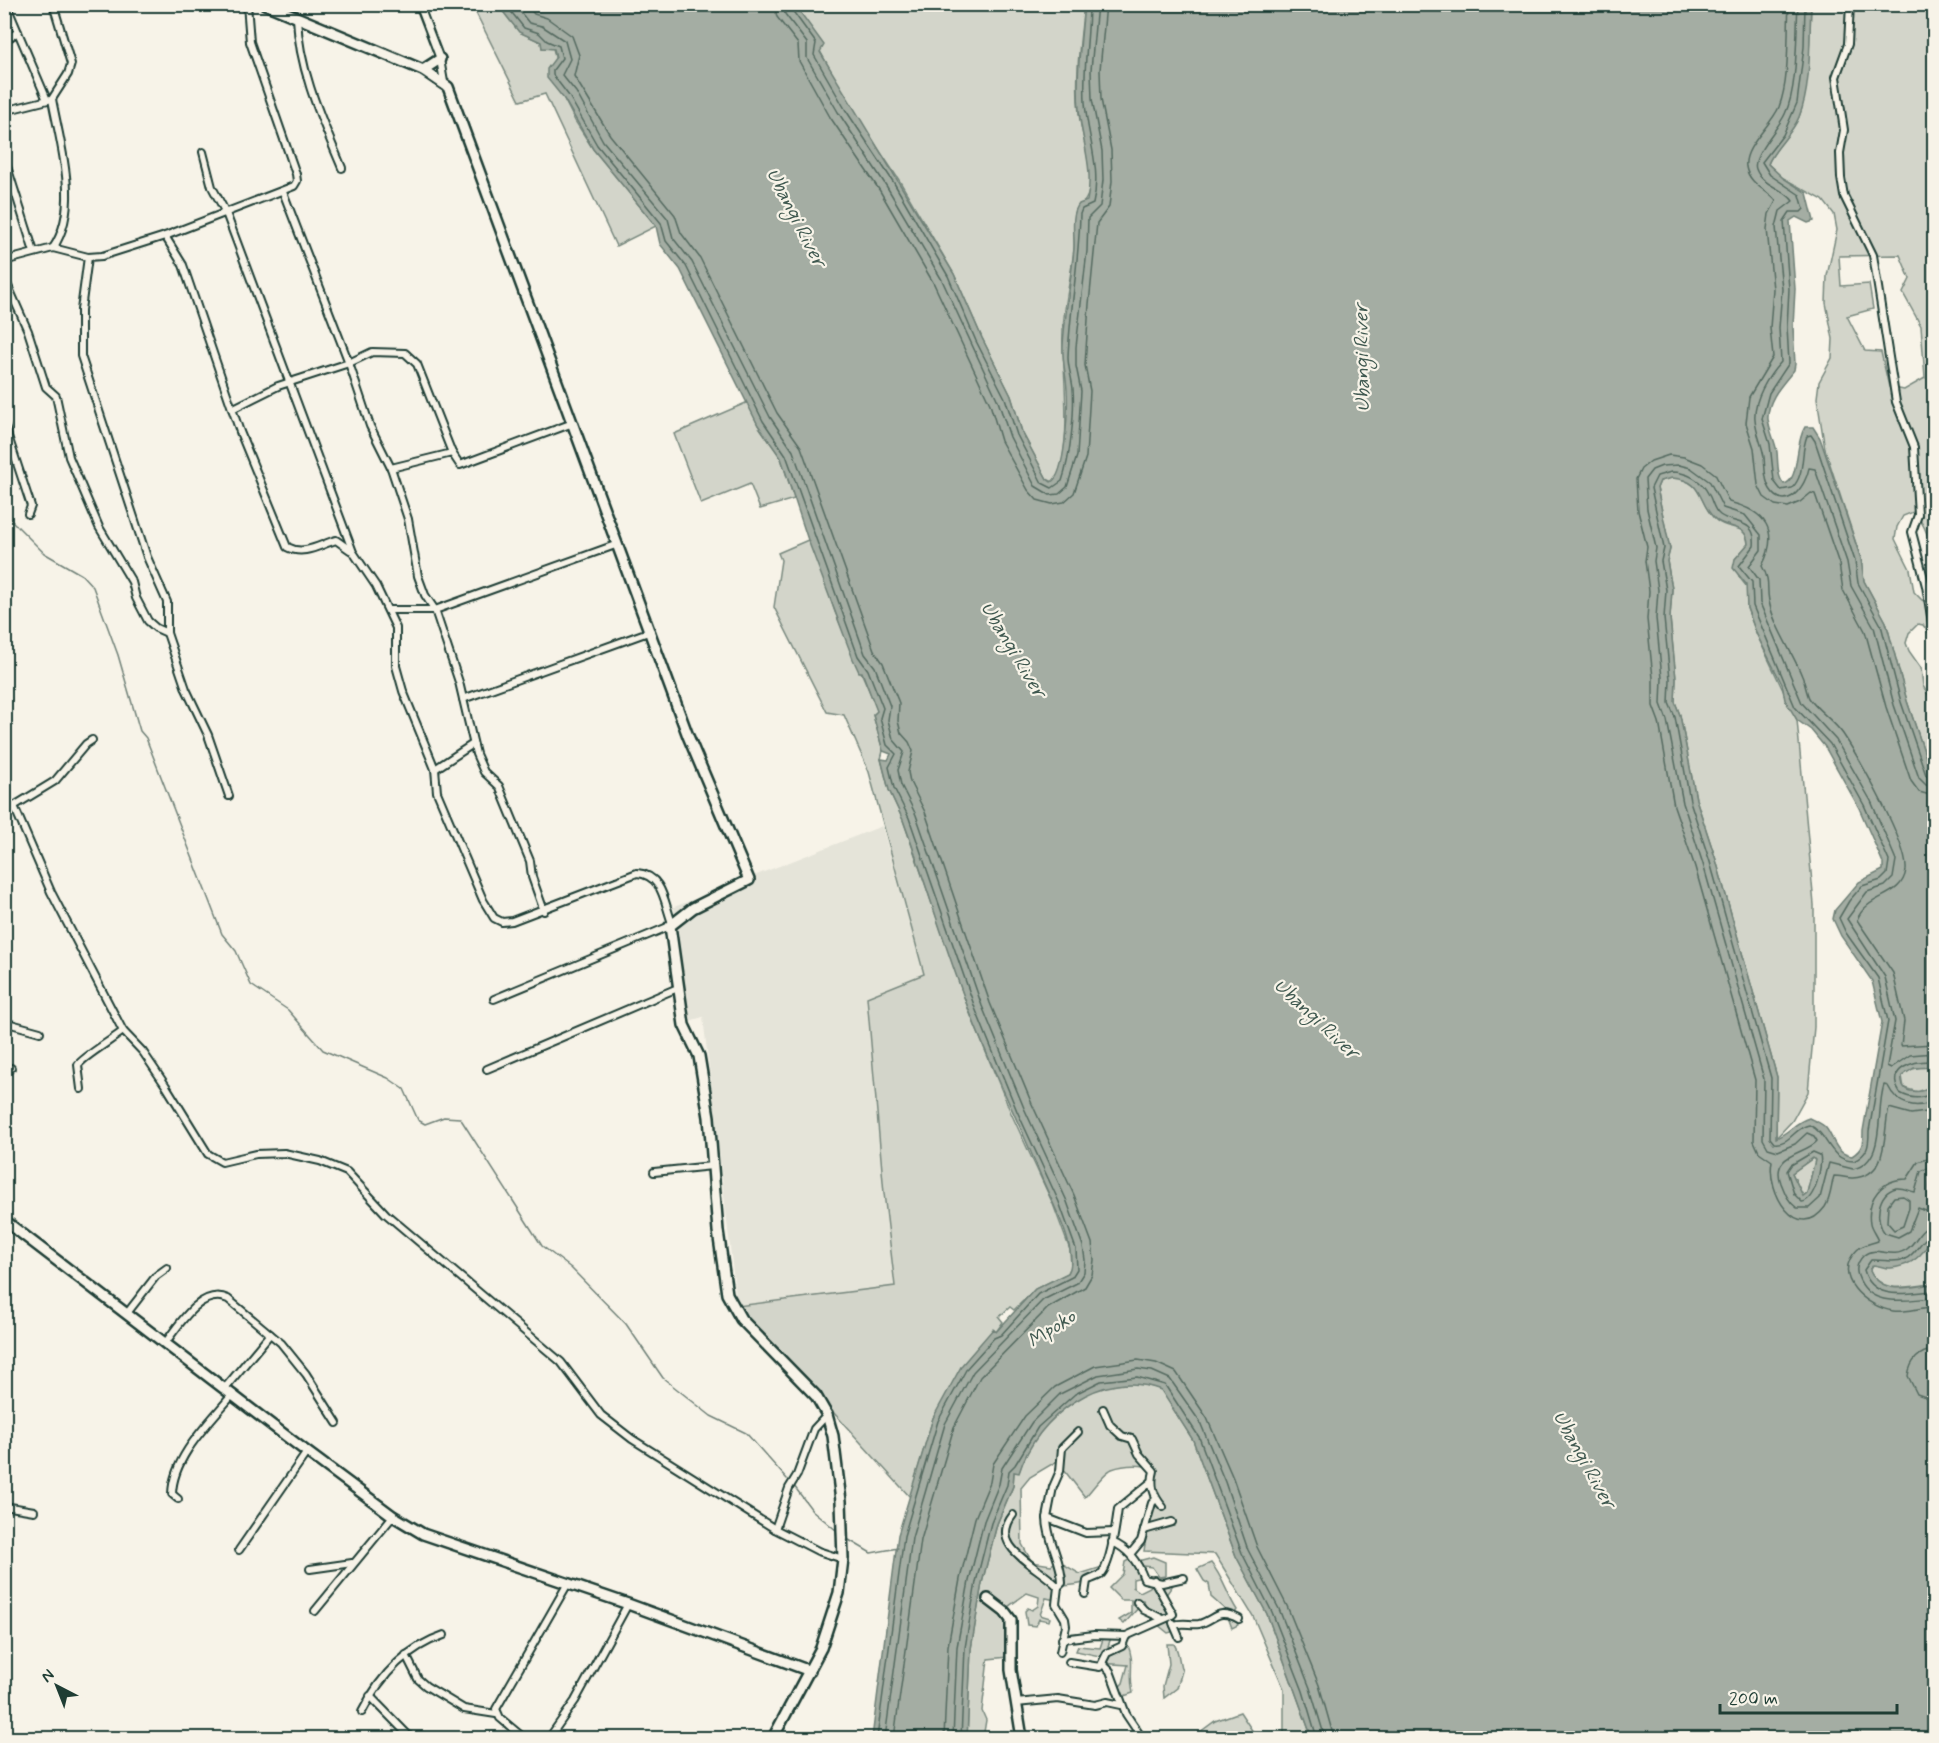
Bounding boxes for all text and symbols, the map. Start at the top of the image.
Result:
water label: Ubangi River [757,164,833,275]
water label: Ubangi River [1348,301,1379,412]
water label: Ubangi River [972,597,1053,706]
water label: Ubangi River [1266,972,1367,1069]
water label: Mpoko [1022,1303,1082,1355]
water label: Ubangi River [1544,1406,1623,1517]
north arrow [27,1656,87,1716]
text: N [37,1665,59,1687]
scale bar [1720,1677,1897,1715]
text: 200 m [1729,1687,1778,1711]

